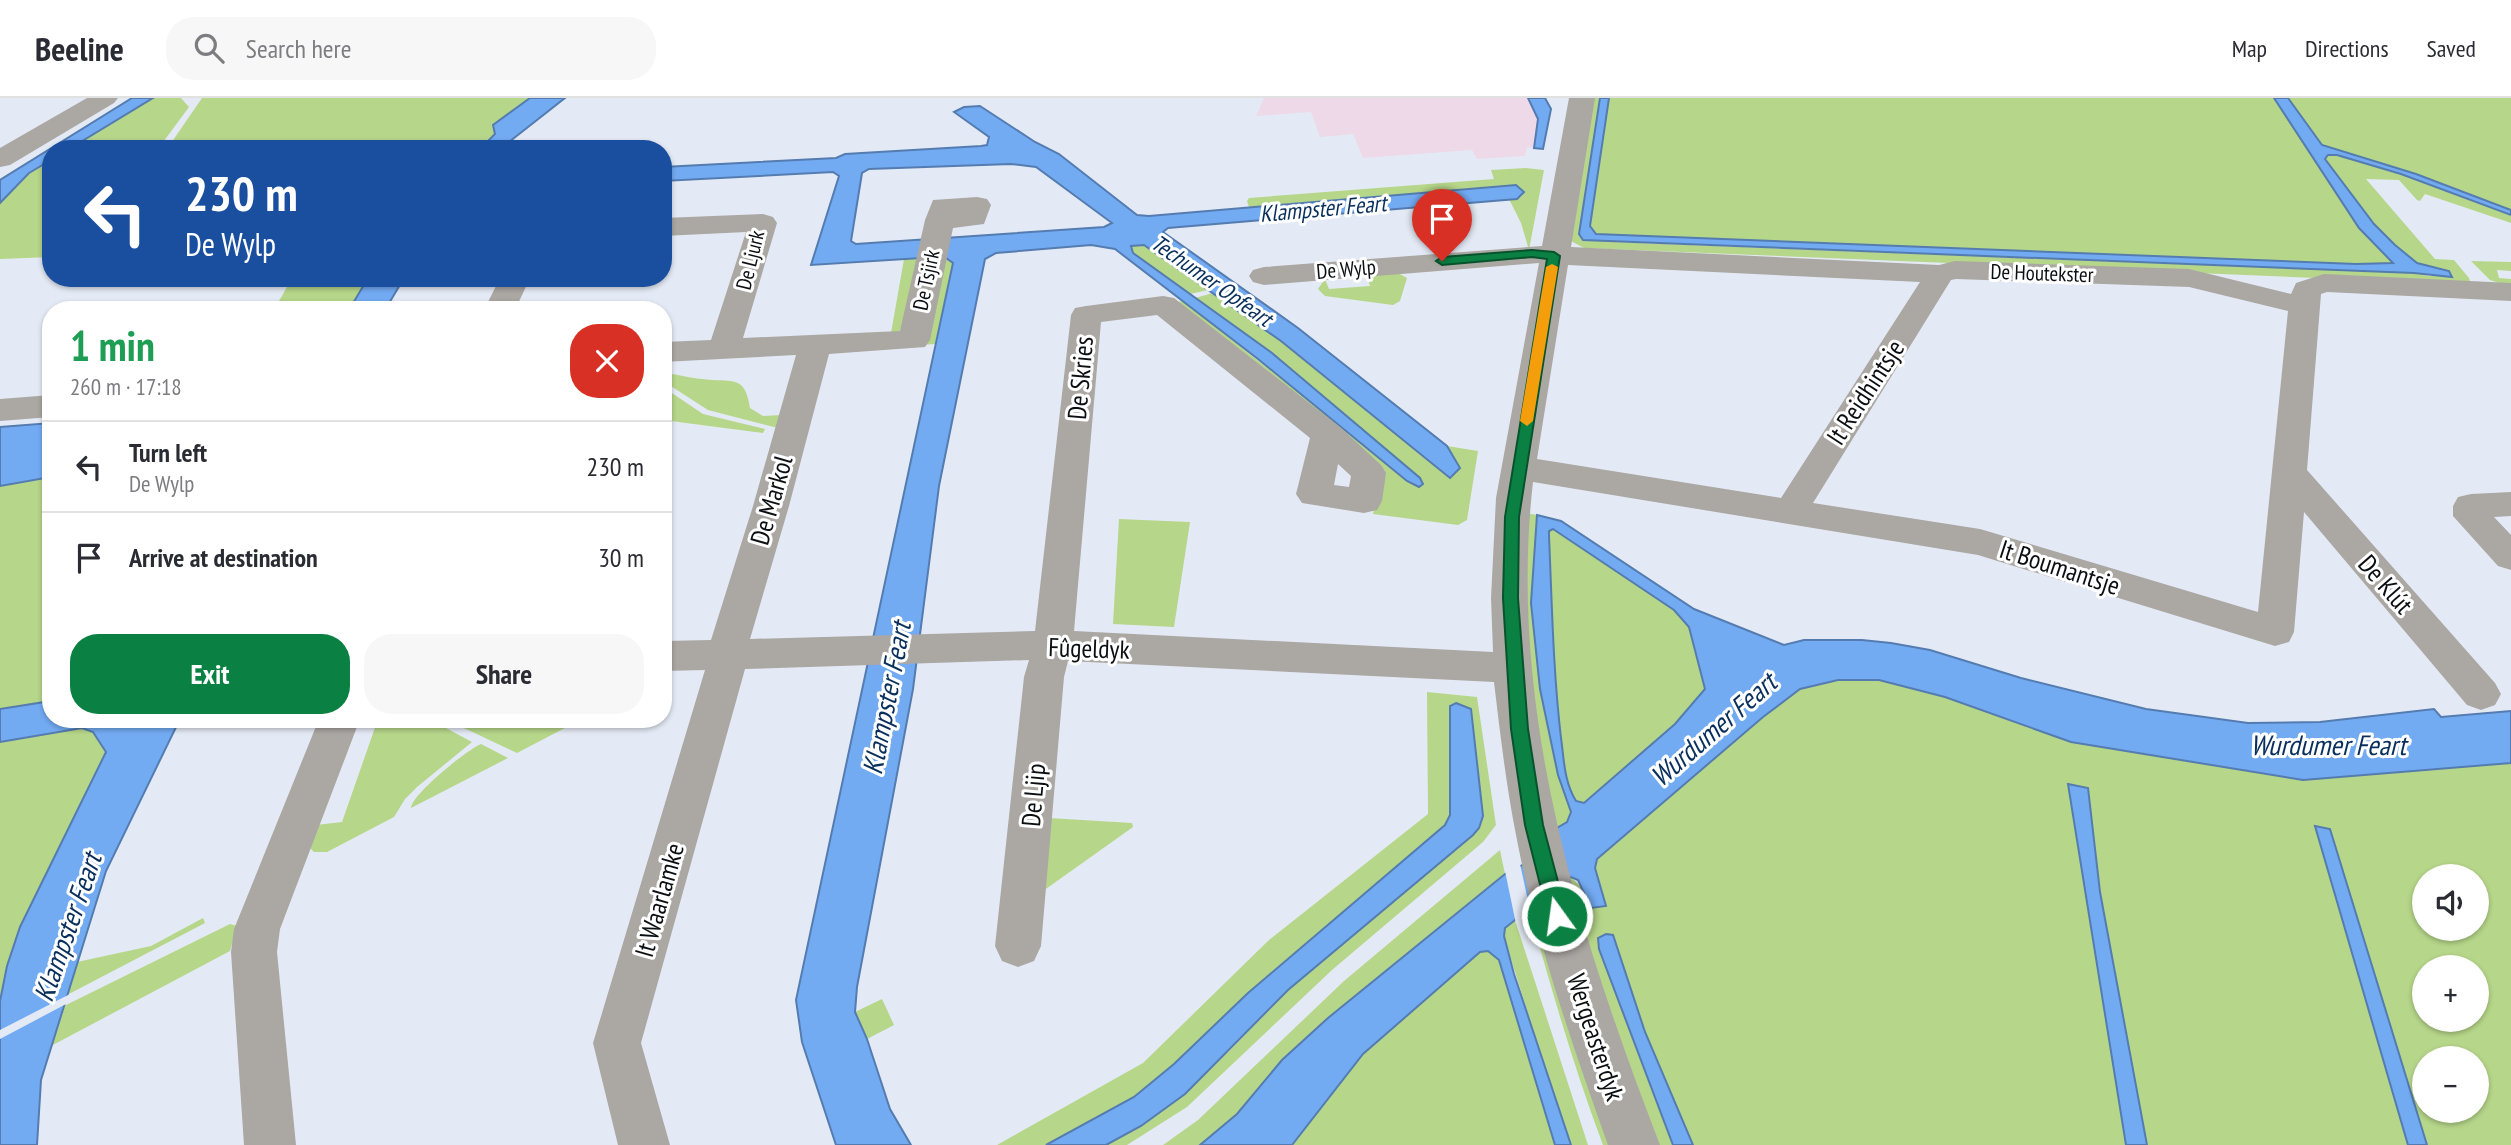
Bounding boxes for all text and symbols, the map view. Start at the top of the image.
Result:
search box [166,17,656,80]
text: Beeline [35,27,124,70]
icon: search [190,29,228,67]
text: Search here [246,32,351,65]
text: Map [2232,33,2267,64]
text: Directions [2305,33,2389,64]
text: Saved [2427,33,2476,64]
text: 230 m [185,161,298,225]
icon: left [70,168,161,259]
water label: Klampster Feart [1259,188,1390,228]
pin [1412,189,1472,261]
icon: arrive [1423,200,1461,238]
text: De Wylp [185,223,276,265]
street label: De Ljurk [730,227,770,293]
water label: Techumer Opfeart [1146,228,1280,334]
street label: De Tsjirk [906,247,946,313]
street label: De Wylp [1315,253,1377,285]
street label: De Houtekster [1990,258,2094,288]
text: 1 min [70,318,155,373]
button: close [570,324,644,398]
street label: It Reidhintsje [1819,333,1911,451]
street label: De Skries [1060,335,1100,421]
text: 260 m · 17:18 [70,372,182,401]
text: Turn left [129,436,207,469]
icon: left [70,448,108,486]
text: 230 m [586,450,644,483]
street label: De Markol [743,452,799,548]
text: De Wylp [129,469,194,498]
street label: It Boumantsje [1996,532,2124,602]
icon: arrive [70,539,108,577]
text: Arrive at destination [129,541,318,574]
text: 30 m [598,541,644,574]
street label: De Klút [2351,548,2421,620]
water label: Klampster Feart [853,615,920,777]
street label: Fûgeldyk [1048,630,1130,666]
button: Exit [70,634,350,714]
button: Share [364,634,644,714]
water label: Wurdumer Feart [1642,662,1786,794]
water label: Wurdumer Feart [2250,726,2409,763]
street label: De Ljip [1014,762,1052,828]
street label: It Waarlamke [627,839,691,961]
water label: Klampster Feart [24,845,111,1006]
map controls [2412,864,2489,1123]
button: sound [2412,864,2489,941]
position arrow [1520,879,1594,953]
button: + [2412,955,2489,1032]
street label: Wergeasterdyk [1560,969,1632,1105]
button: − [2412,1046,2489,1123]

